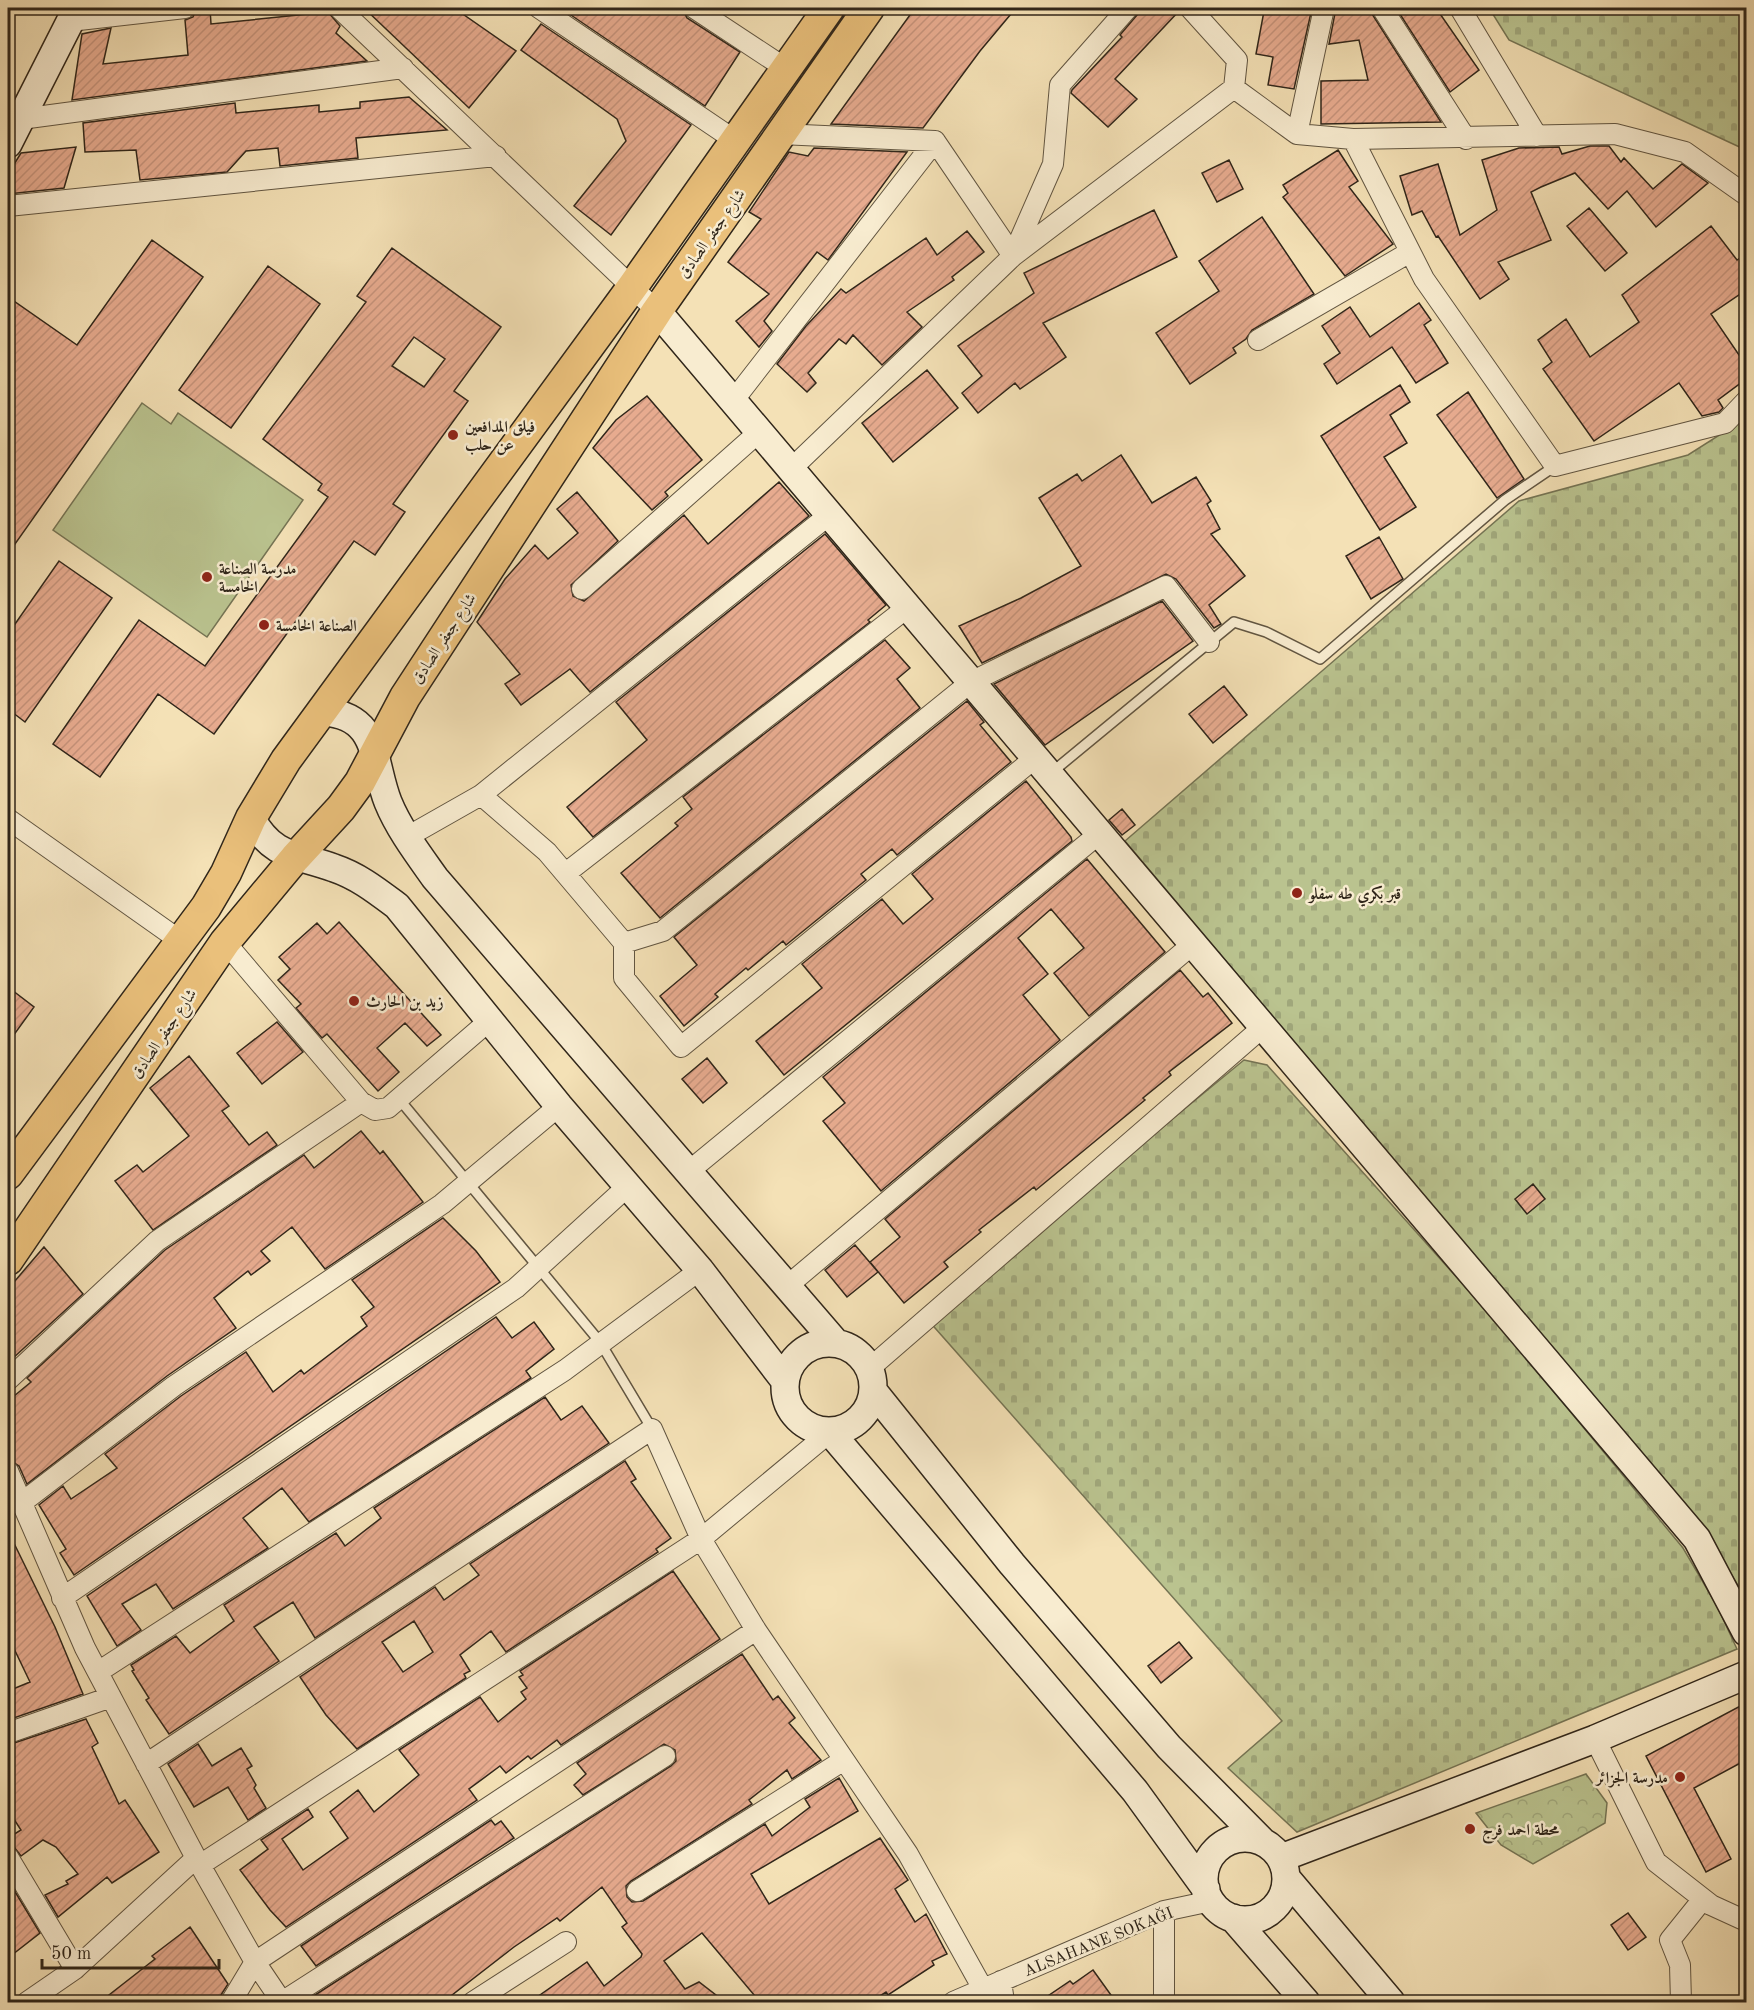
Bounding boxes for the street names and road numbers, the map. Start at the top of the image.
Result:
street label: شارع جعفر الصادق [676,187,752,284]
street label: شارع جعفر الصادق [410,591,483,689]
street label: شارع جعفر الصادق [129,986,204,1084]
street label: ALSAHANE SOKAĞI [1020,1902,1176,1980]

